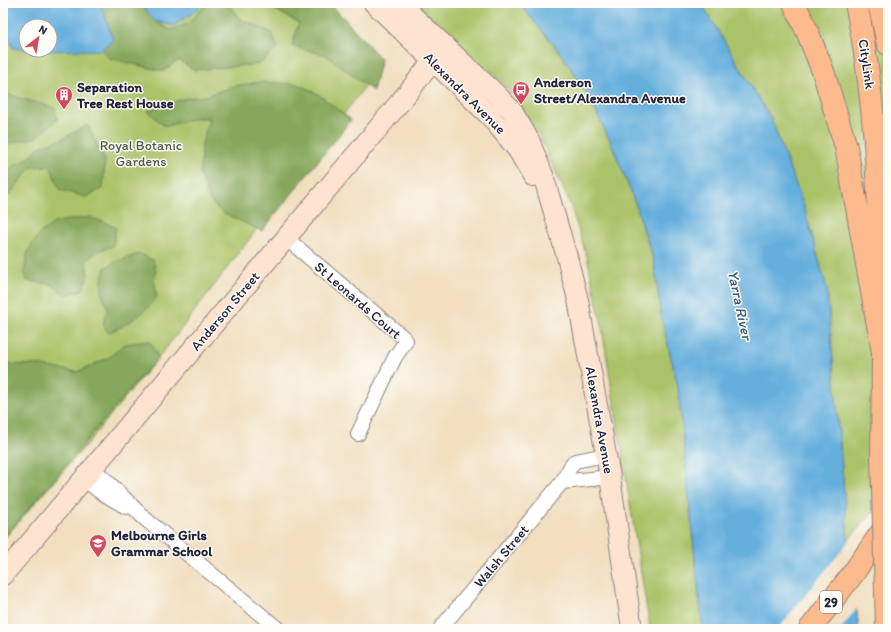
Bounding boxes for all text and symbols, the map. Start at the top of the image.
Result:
north arrow [18,18,58,58]
text: N [36,22,49,37]
street label: CityLink [855,38,879,91]
street label: Alexandra Avenue [420,49,509,138]
place label: Anderson Street/Alexandra Avenue [533,74,686,107]
place label: Separation Tree Rest House [76,79,174,112]
bus stop icon: Anderson Street/Alexandra Avenue [511,80,531,105]
building icon: Separation Tree Rest House [54,85,74,110]
park label: Royal Botanic Gardens [100,137,182,170]
street label: St Leonards Court [311,258,404,343]
street label: Anderson Street [187,268,263,354]
water label: Yarra River [724,268,757,344]
street label: Alexandra Avenue [582,365,617,475]
street label: Walsh Street [470,522,533,591]
place label: Melbourne Girls Grammar School [111,527,213,560]
school or university icon: Melbourne Girls Grammar School [88,533,108,558]
road number: 29 [820,591,842,613]

